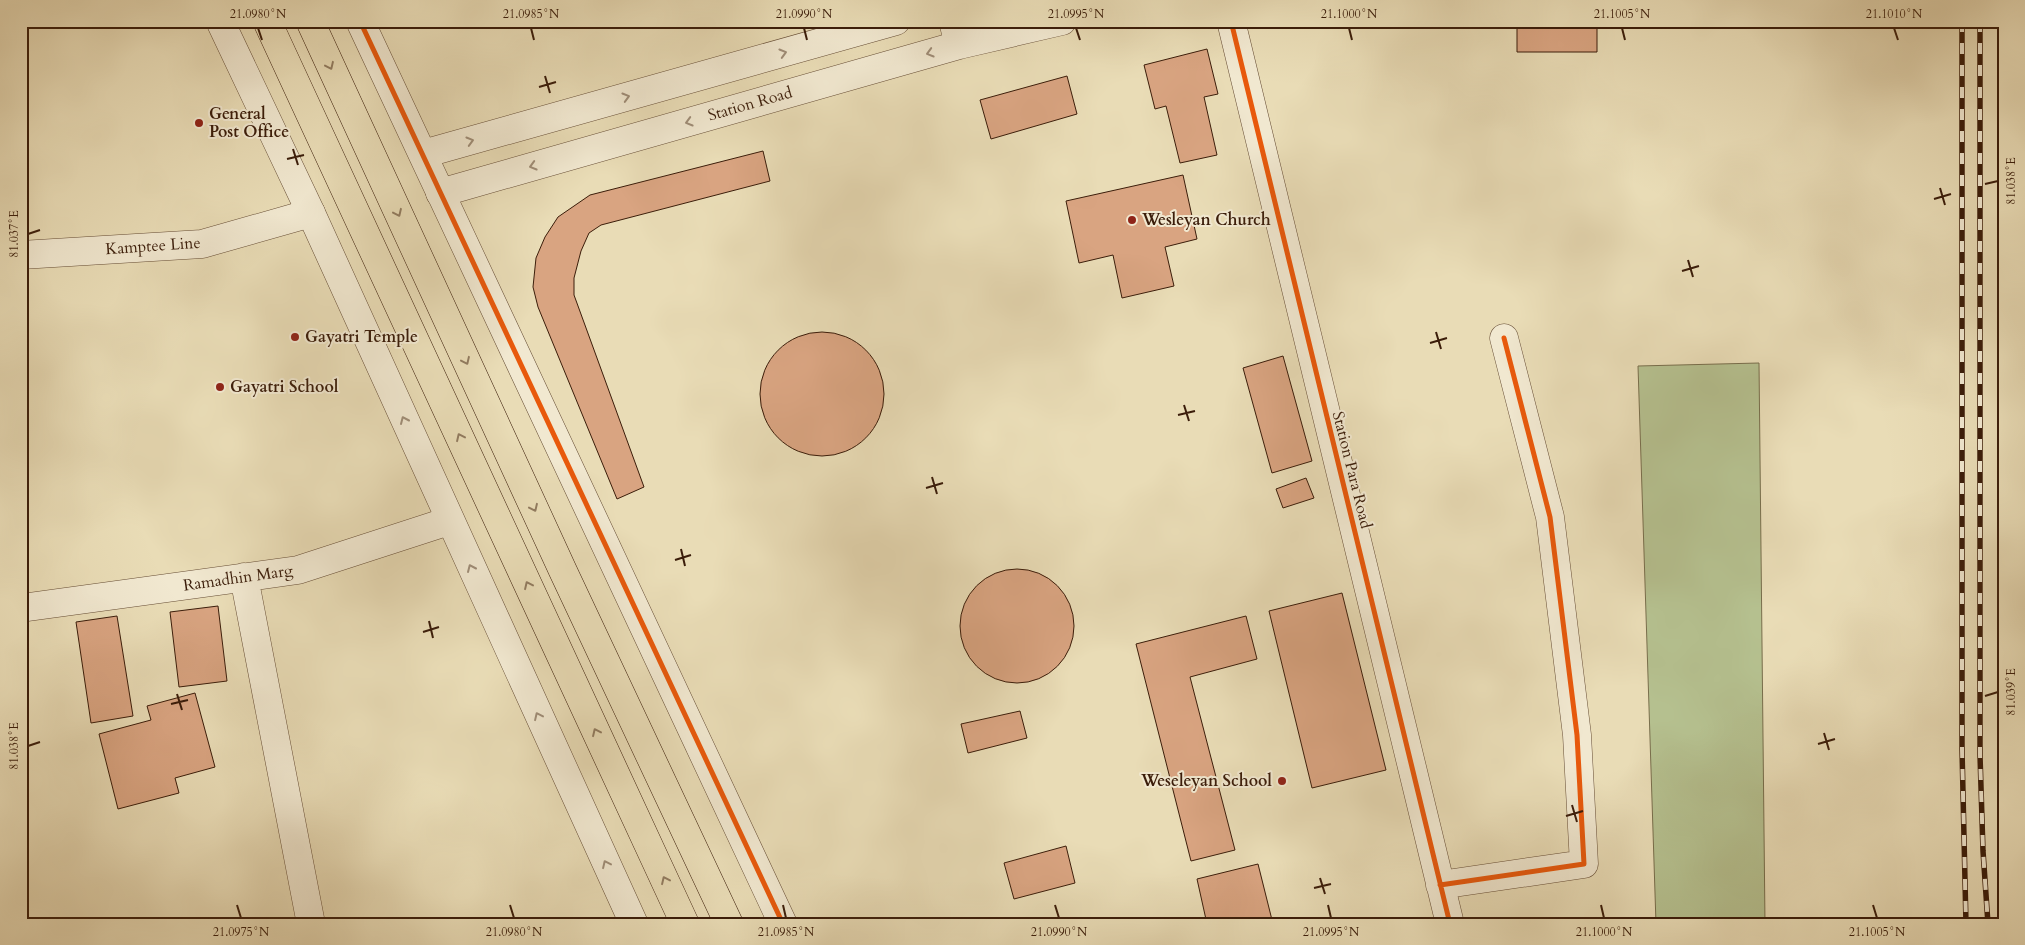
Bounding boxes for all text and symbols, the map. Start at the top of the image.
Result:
text: 21.0980°N [230,6,287,22]
text: 21.0985°N [503,6,560,22]
text: 21.0990°N [776,6,833,22]
text: 21.0995°N [1048,6,1105,22]
text: 21.1000°N [1321,6,1378,22]
text: 21.1005°N [1594,6,1651,22]
text: 21.1010°N [1866,6,1923,22]
one-way arrow [926,48,934,58]
one-way arrow [778,49,786,59]
one-way arrow [324,60,334,69]
street label: Station Road [705,81,795,127]
one-way arrow [622,92,631,103]
place label: General Post Office [209,103,289,143]
one-way arrow [686,116,694,126]
marker: General Post Office [193,117,205,129]
one-way arrow [465,136,474,147]
text: 81.038°E [2003,157,2019,205]
one-way arrow [529,161,538,171]
one-way arrow [392,208,403,217]
place label: Wesleyan Church [1141,209,1271,231]
text: 81.037°E [6,210,22,258]
marker: Wesleyan Church [1126,214,1138,226]
street label: Kamptee Line [105,232,201,260]
place label: Gayatri Temple [305,326,418,348]
marker: Gayatri Temple [289,331,301,343]
one-way arrow [460,356,471,365]
place label: Gayatri School [230,376,339,398]
marker: Gayatri School [214,381,226,393]
street label: Station Para Road [1327,409,1377,531]
one-way arrow [400,416,410,425]
one-way arrow [455,433,466,442]
one-way arrow [528,503,539,512]
street label: Ramadhin Marg [182,559,294,597]
one-way arrow [466,564,477,573]
one-way arrow [524,581,534,590]
text: 81.039°E [2003,668,2019,716]
one-way arrow [534,712,545,721]
text: 81.038°E [6,722,22,770]
one-way arrow [592,728,603,737]
place label: Weseleyan School [1140,770,1272,792]
marker: Weseleyan School [1276,775,1288,787]
one-way arrow [602,860,612,869]
one-way arrow [661,876,671,885]
text: 21.0975°N [213,924,270,940]
text: 21.0980°N [486,924,543,940]
text: 21.0985°N [758,924,815,940]
text: 21.0990°N [1031,924,1088,940]
text: 21.0995°N [1303,924,1360,940]
text: 21.1000°N [1576,924,1633,940]
text: 21.1005°N [1849,924,1906,940]

